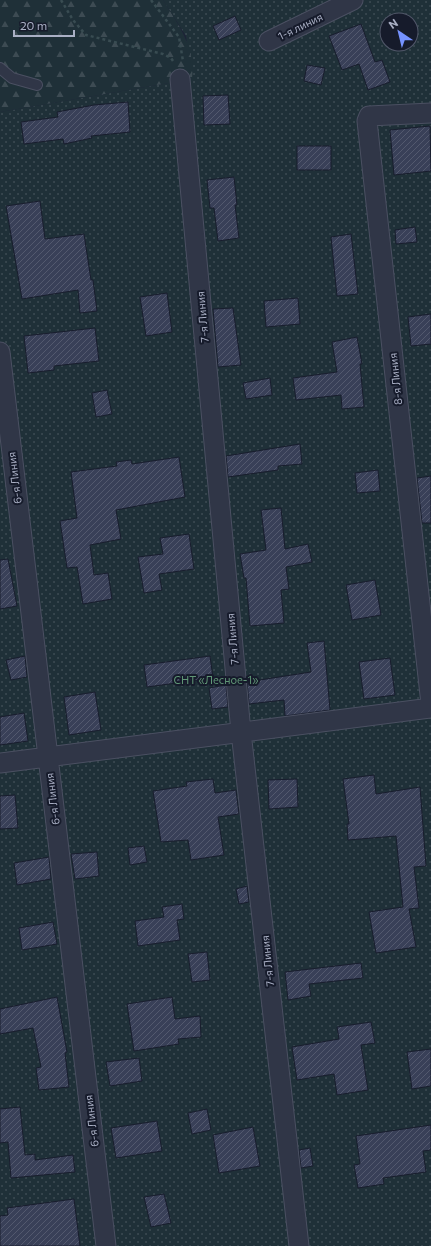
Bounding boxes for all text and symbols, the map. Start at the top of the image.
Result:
street label: 1-я линия [275,10,325,42]
scale bar [14,12,74,38]
north arrow [379,12,419,52]
text: N [386,16,400,31]
text: 20 m [20,18,47,32]
street label: 7-я Линия [193,291,211,343]
street label: 8-я Линия [386,352,404,406]
street label: 6-я Линия [4,451,24,505]
street label: 7-я Линия [223,613,241,665]
park label: СНТ «Лесное-1» [174,673,258,686]
street label: 6-я Линия [42,772,62,826]
street label: 7-я Линия [258,935,276,987]
street label: 6-я Линия [81,1094,101,1148]

